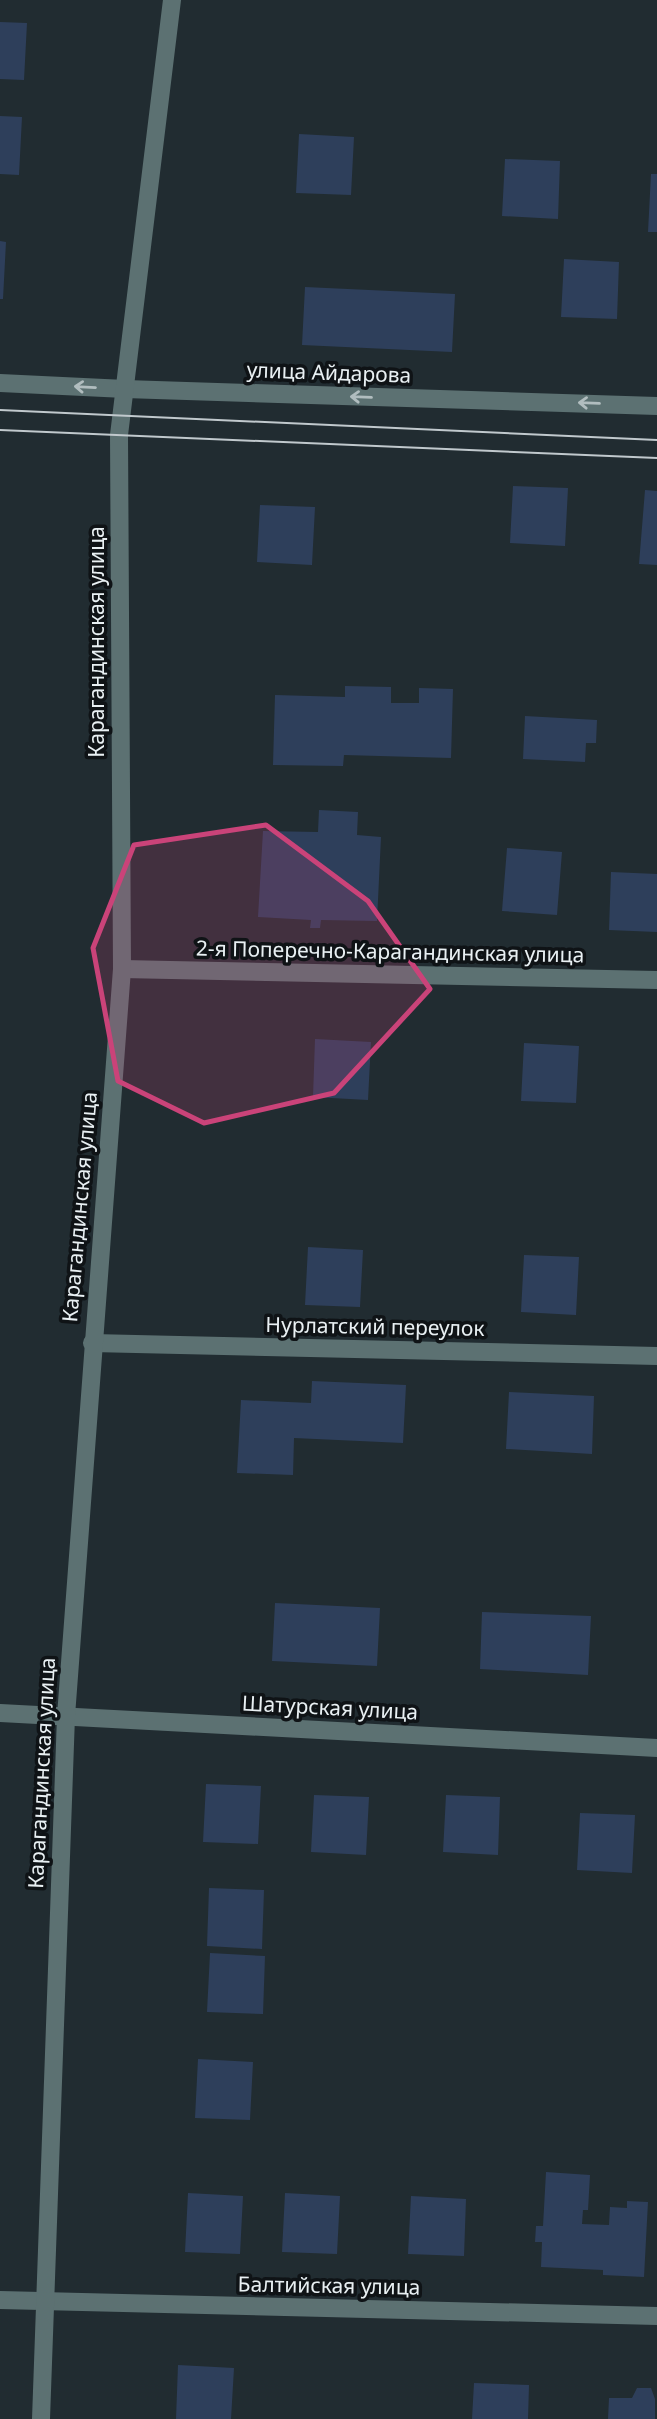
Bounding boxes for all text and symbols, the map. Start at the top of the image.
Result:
street label: улица Айдарова [246,355,412,389]
one-way arrow [74,381,97,394]
one-way arrow [350,390,373,403]
one-way arrow [578,397,601,410]
street label: Карагандинская улица [82,526,110,758]
street label: 2-я Поперечно-Карагандинская улица [196,934,584,968]
street label: Карагандинская улица [55,1090,103,1323]
street label: Нурлатский переулок [265,1310,485,1342]
street label: Карагандинская улица [21,1657,61,1889]
street label: Шатурская улица [241,1688,419,1726]
street label: Балтийская улица [237,2269,421,2301]

